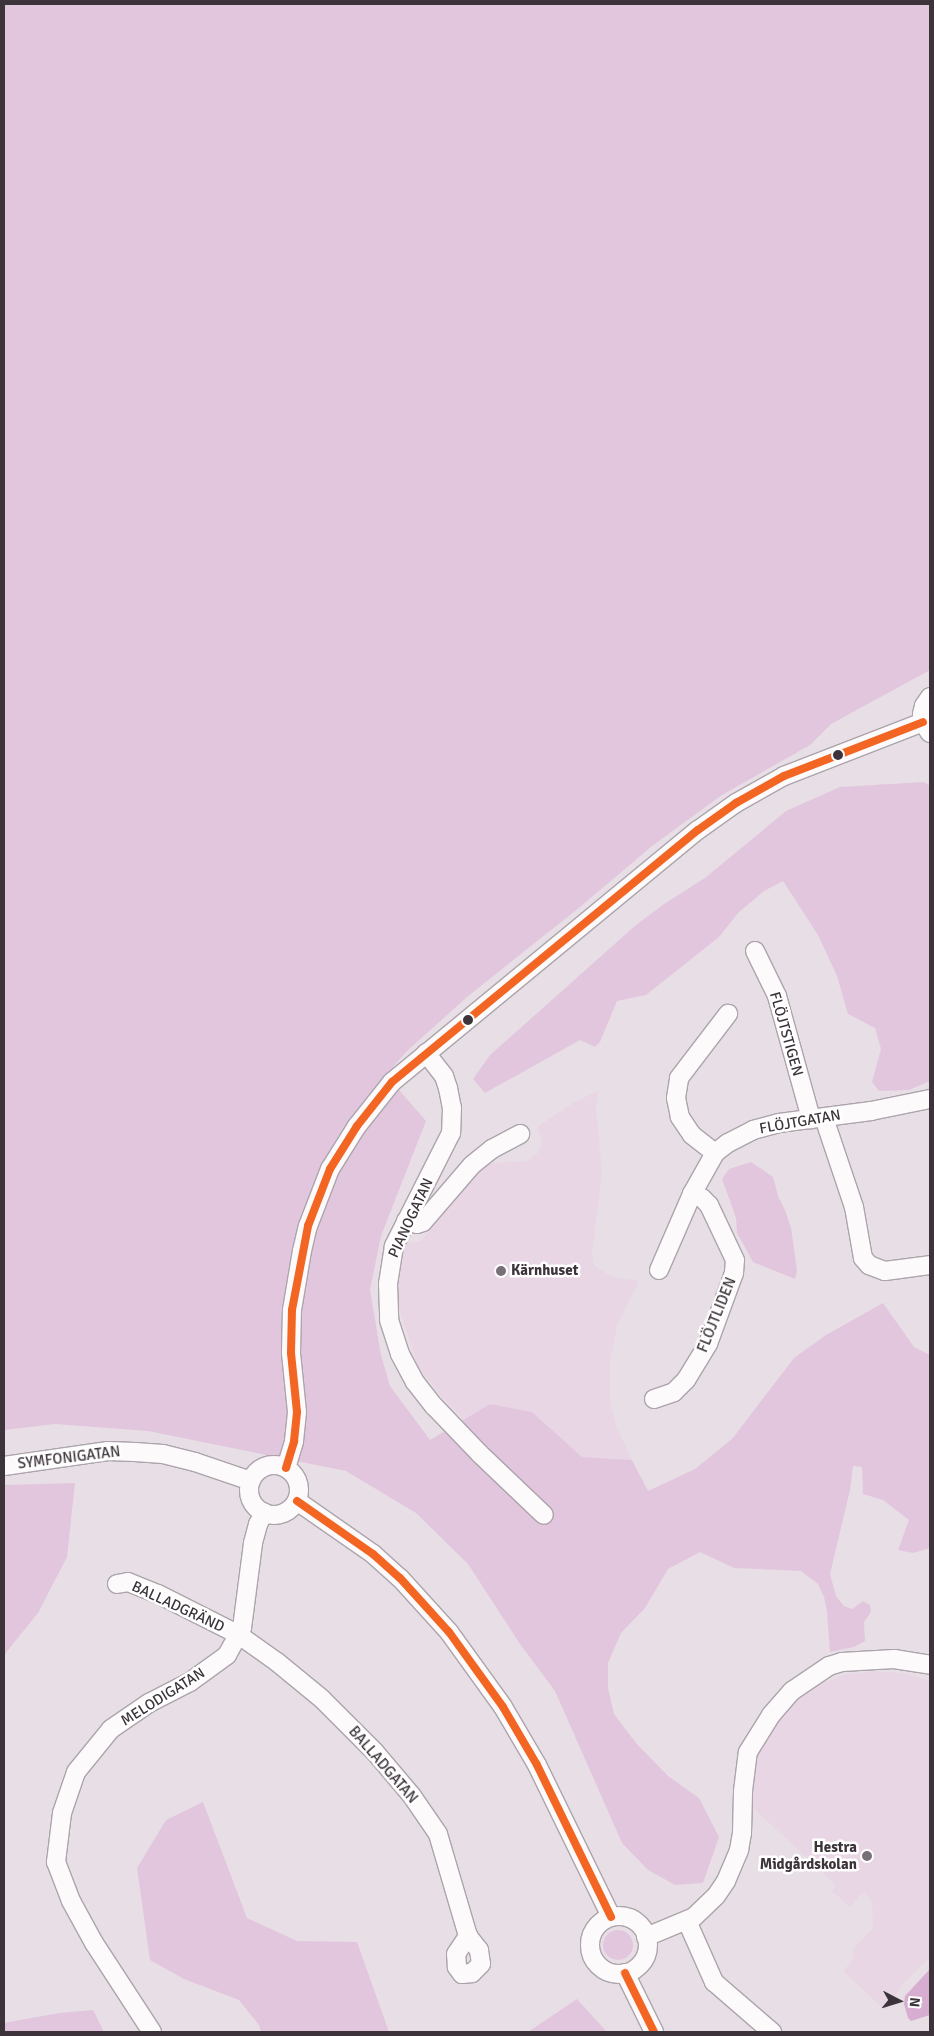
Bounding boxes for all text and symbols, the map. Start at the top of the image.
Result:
unlabelled marker [833,750,843,760]
street label: FLÖJTSTIGEN [765,990,807,1078]
unlabelled marker [463,1015,473,1025]
street label: FLÖJTGATAN [758,1106,842,1138]
street label: PIANOGATAN [385,1175,437,1261]
place label: Kärnhuset [511,1262,578,1280]
marker: Kärnhuset [495,1265,507,1277]
street label: FLÖJTLIDEN [694,1275,740,1355]
street label: SYMFONIGATAN [17,1443,121,1473]
street label: BALLADGRÄND [129,1578,227,1636]
street label: MELODIGATAN [118,1664,208,1730]
street label: BALLADGATAN [345,1723,421,1807]
place label: Hestra Midgårdskolan [760,1838,857,1873]
marker: Hestra Midgårdskolan [861,1850,873,1862]
north arrow [874,1976,924,2026]
text: N [906,1997,923,2008]

